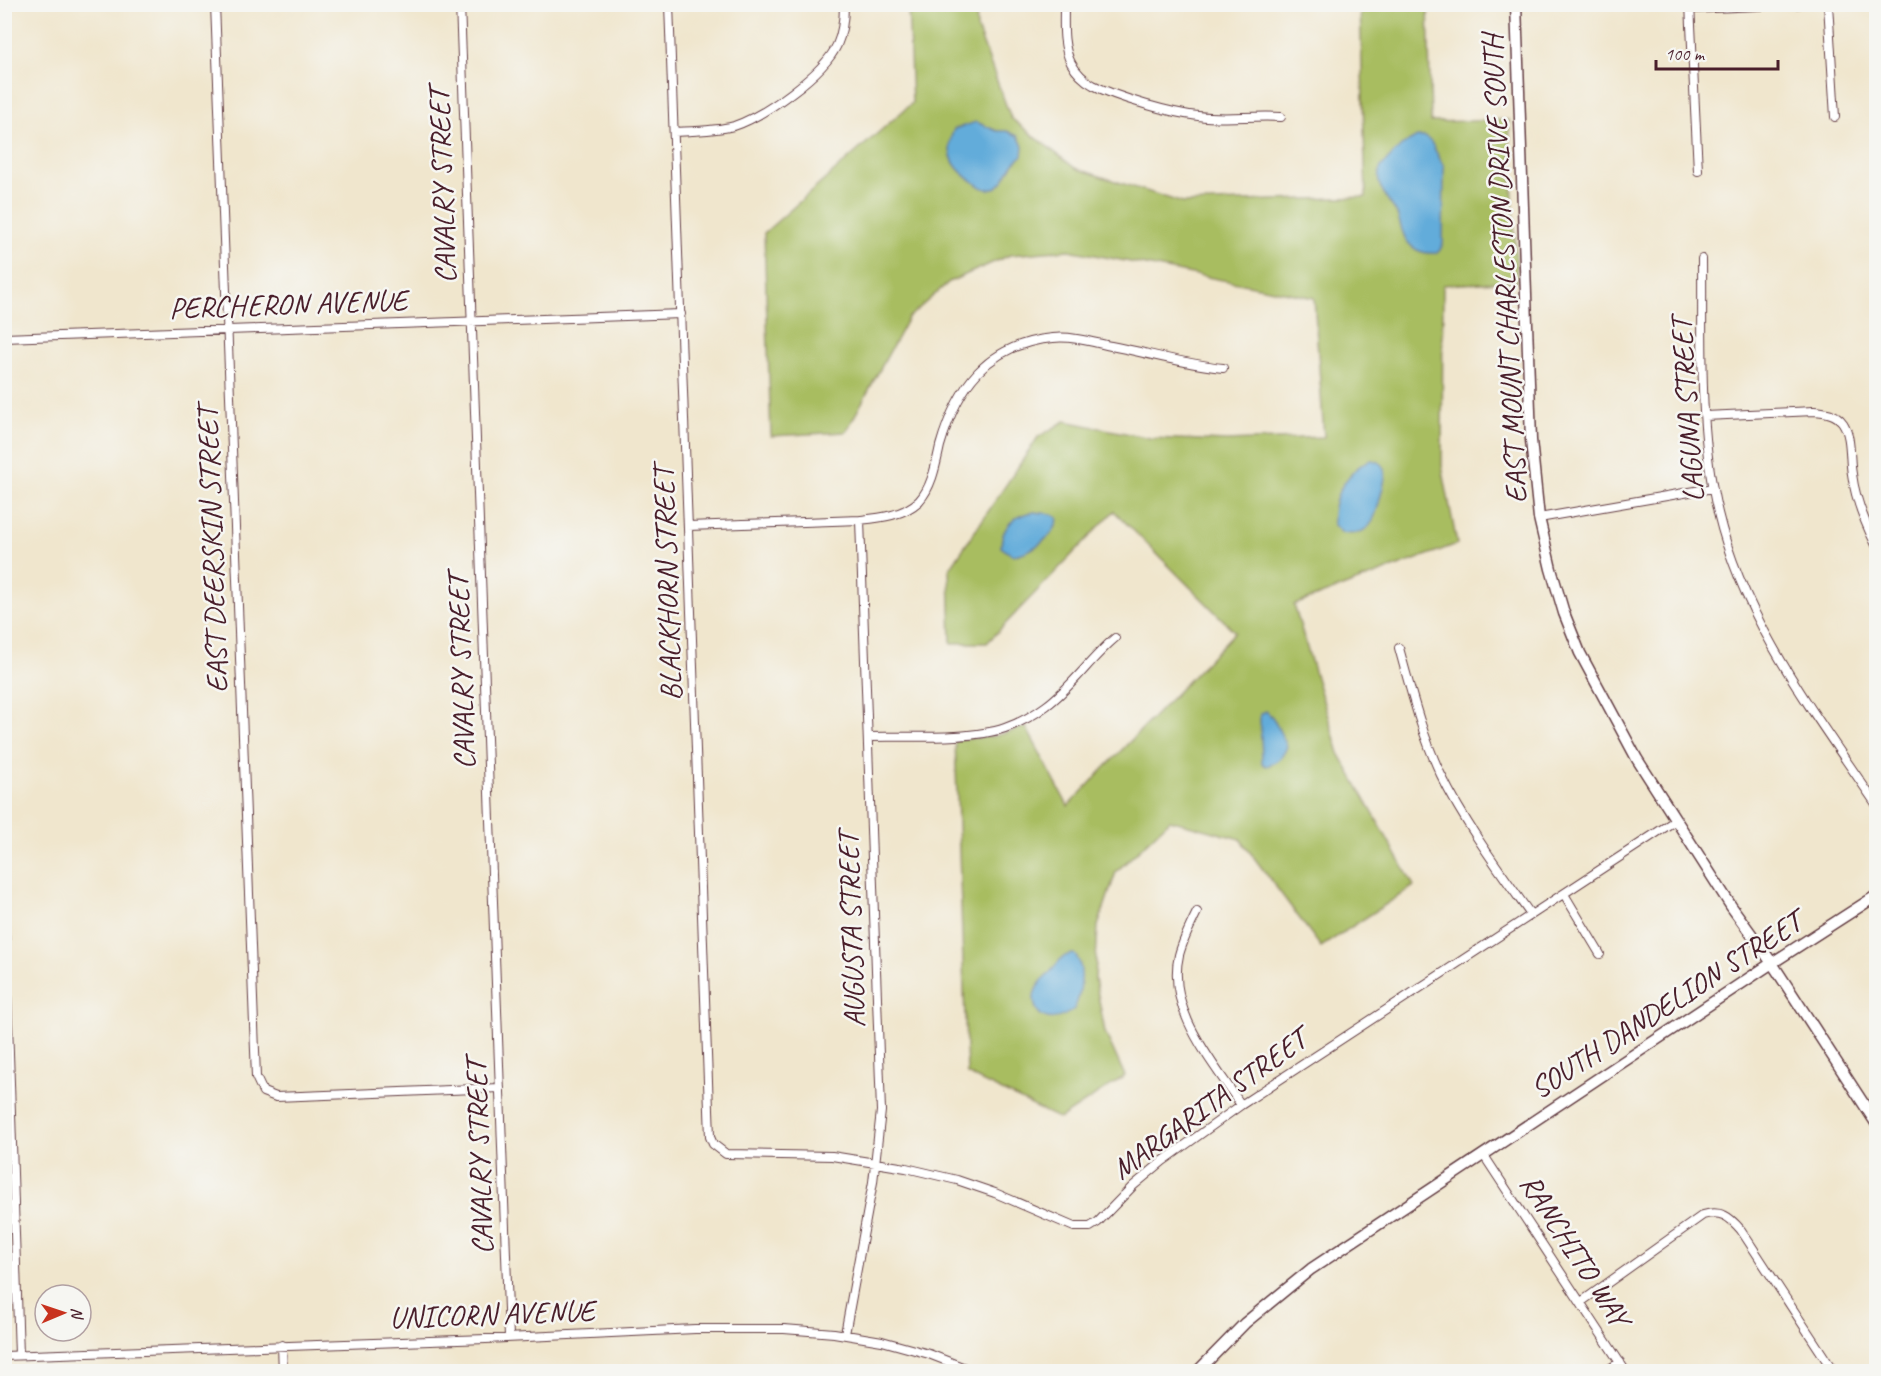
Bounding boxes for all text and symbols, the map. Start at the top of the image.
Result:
street label: EAST MOUNT CHARLESTON DRIVE SOUTH [1472,29,1535,504]
scale bar [1656,33,1778,71]
text: 100 m [1665,43,1706,65]
street label: CAVALRY STREET [419,81,464,284]
street label: PERCHERON AVENUE [168,281,412,327]
street label: LAGUNA STREET [1661,310,1712,503]
street label: EAST DEERSKIN STREET [188,399,236,693]
street label: BLACKHORN STREET [644,459,690,701]
street label: CAVALRY STREET [438,567,483,770]
street label: AUGUSTA STREET [828,826,873,1028]
street label: SOUTH DANDELION STREET [1523,899,1815,1107]
street label: MARGARITA STREET [1104,1016,1320,1188]
street label: CAVALRY STREET [456,1052,501,1255]
street label: RANCHITO WAY [1512,1167,1642,1338]
north arrow [33,1283,93,1343]
street label: UNICORN AVENUE [389,1291,599,1337]
text: N [67,1307,87,1321]

